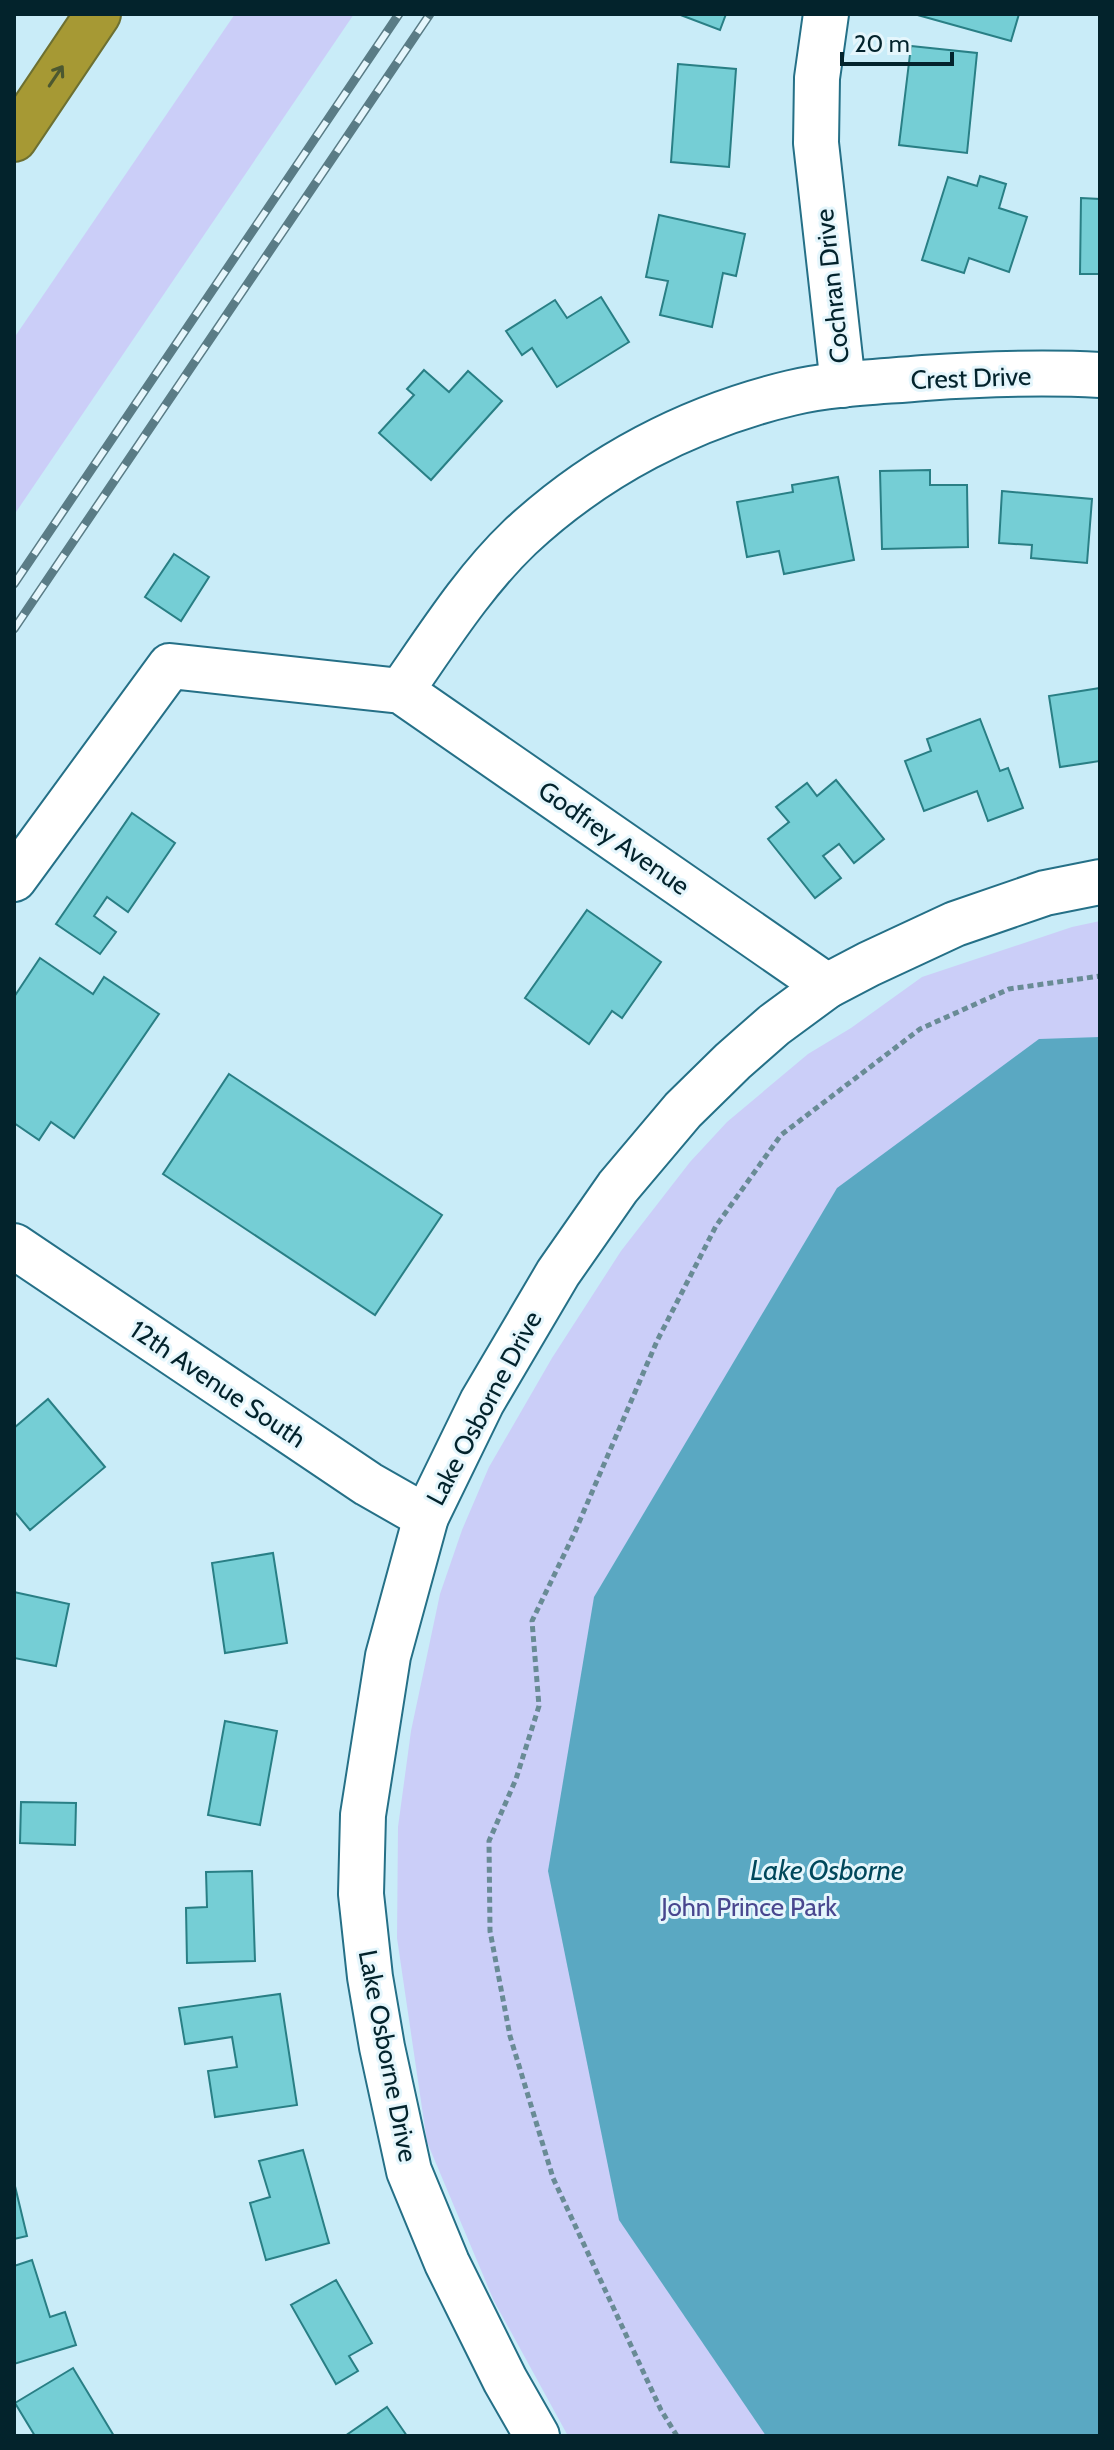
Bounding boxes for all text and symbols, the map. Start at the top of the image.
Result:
scale bar [842,16,952,66]
text: 20 m [854,29,910,58]
one-way arrow [48,66,64,88]
street label: Cochran Drive [808,207,856,365]
street label: Crest Drive [910,360,1032,396]
street label: Godfrey Avenue [532,774,696,902]
street label: Lake Osborne Drive [419,1305,549,1511]
street label: 12th Avenue South [124,1313,312,1455]
water label: Lake Osborne [750,1853,904,1887]
park label: John Prince Park [660,1891,837,1923]
street label: Lake Osborne Drive [352,1947,424,2165]

